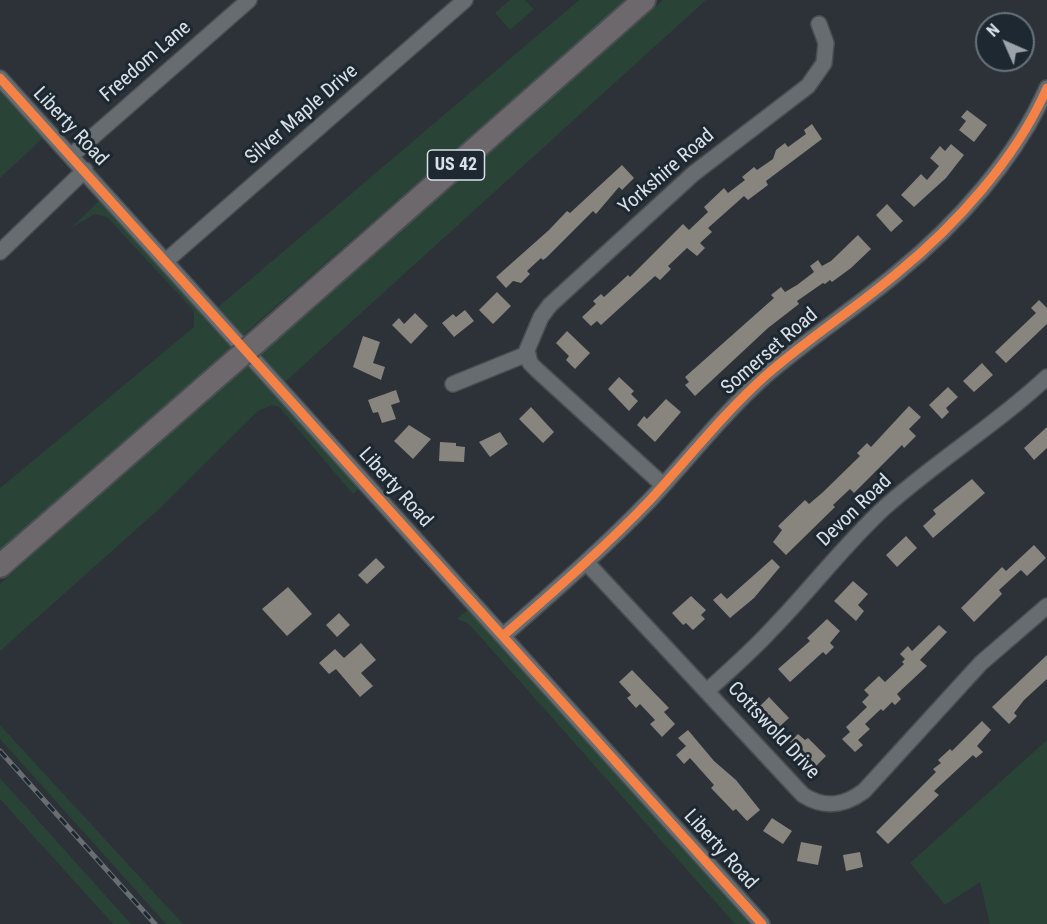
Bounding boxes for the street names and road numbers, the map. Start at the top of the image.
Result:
street label: Freedom Lane [96,16,196,108]
street label: Silver Maple Drive [241,60,363,170]
street label: Liberty Road [27,83,113,171]
street label: Yorkshire Road [614,124,720,220]
road number: US 42 [428,150,484,180]
street label: Somerset Road [717,304,823,400]
street label: Liberty Road [353,443,437,533]
street label: Devon Road [813,470,897,552]
street label: Cottswold Drive [722,677,824,785]
street label: Liberty Road [678,805,762,895]

